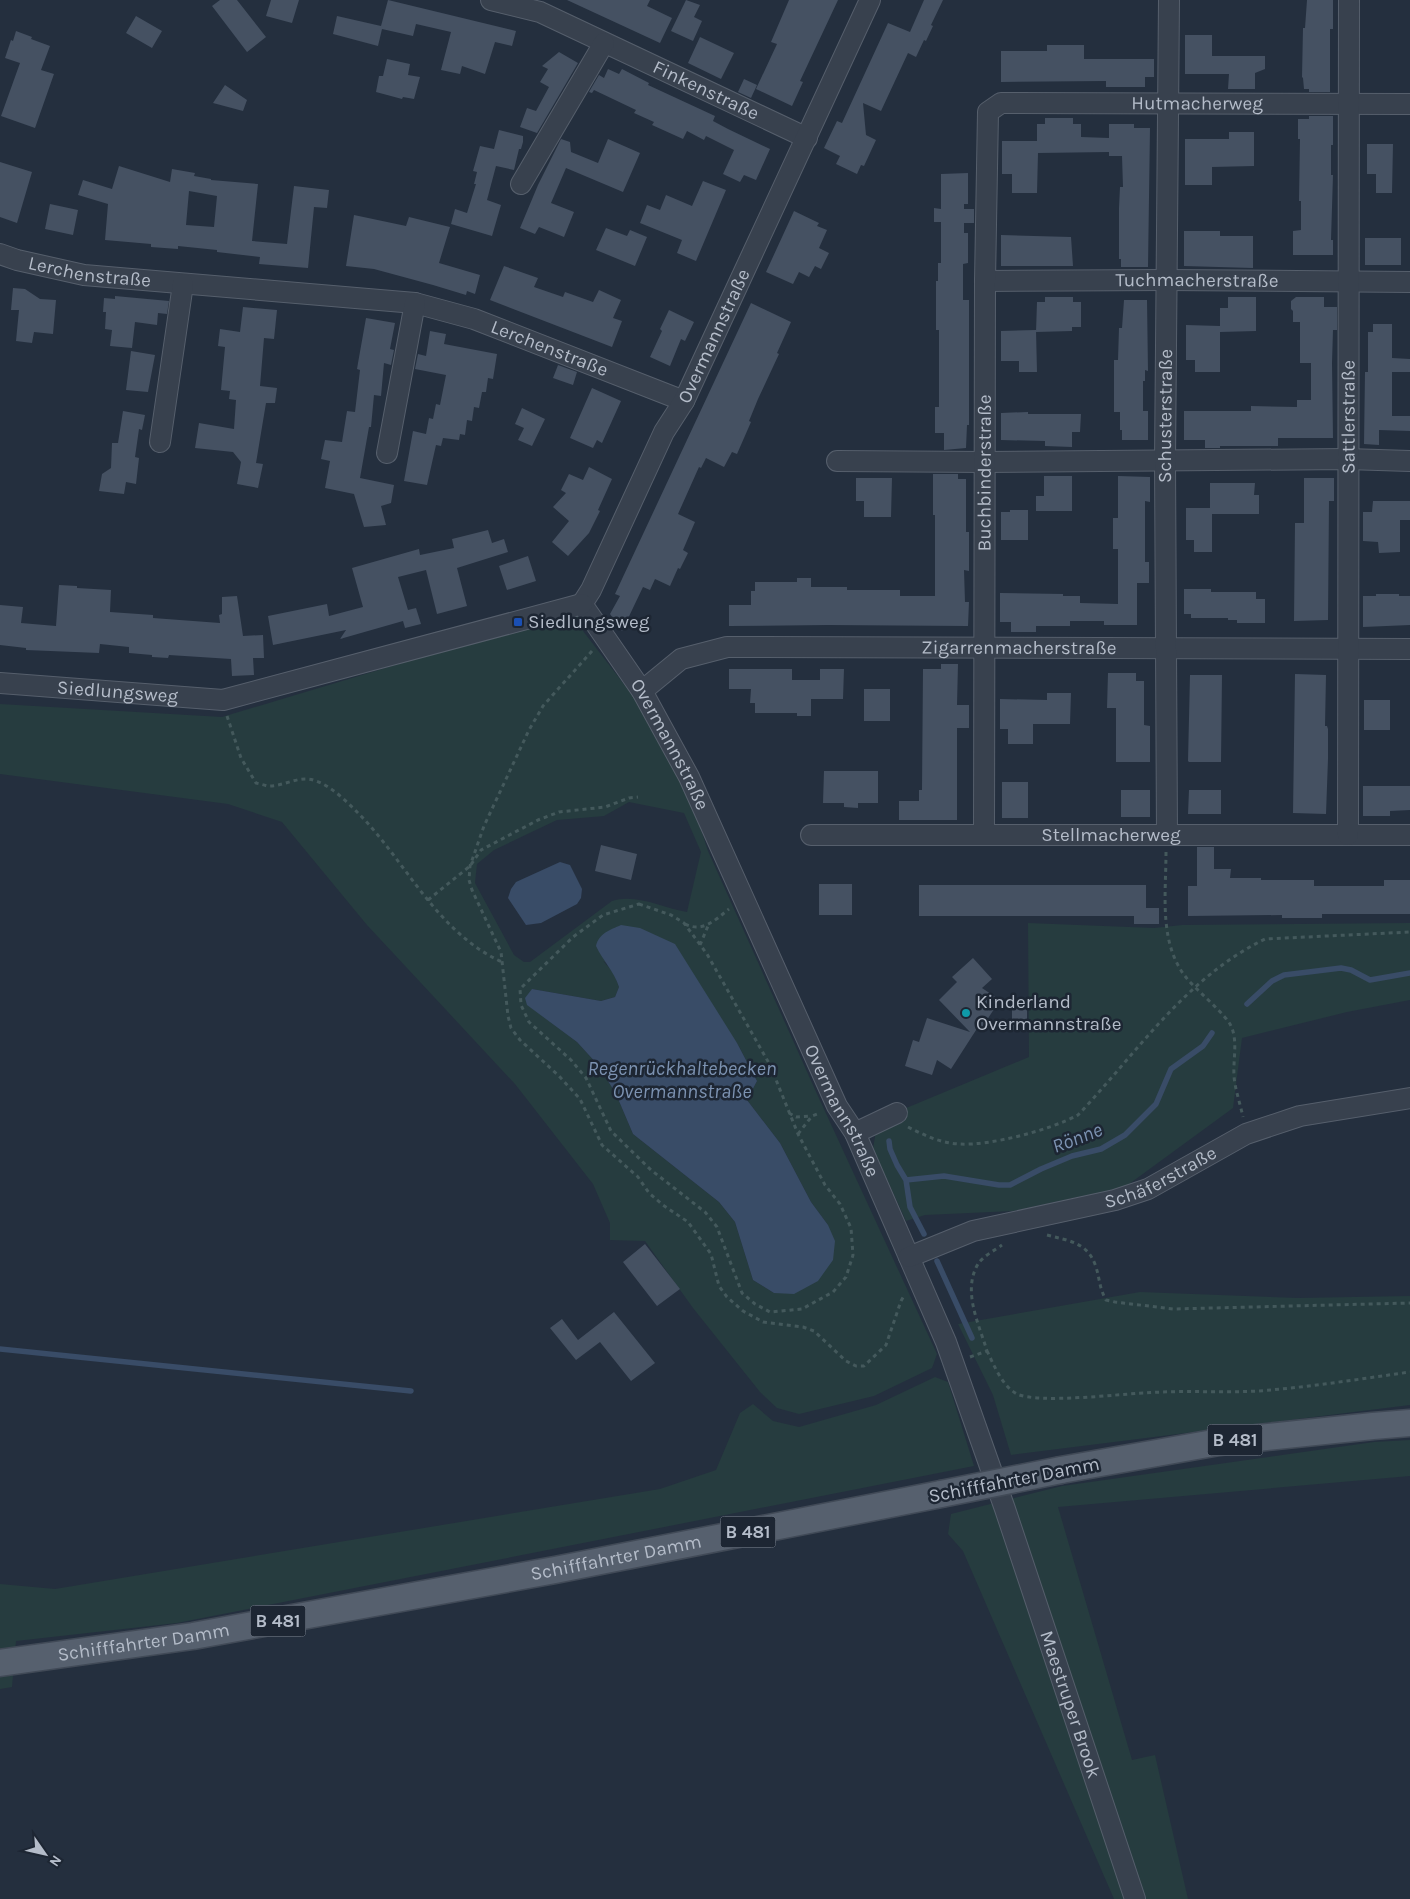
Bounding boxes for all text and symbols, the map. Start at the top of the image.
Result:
street label: Finkenstraße [649,56,763,125]
street label: Hutmacherweg [1131,92,1263,115]
street label: Lerchenstraße [26,252,152,292]
street label: Overmannstraße [673,266,755,407]
street label: Tuchmacherstraße [1115,269,1279,292]
street label: Lerchenstraße [488,316,611,381]
street label: Schusterstraße [1154,349,1177,483]
street label: Sattlerstraße [1337,360,1360,474]
street label: Buchbinderstraße [974,395,996,551]
place label: Siedlungsweg [528,611,650,633]
marker: Siedlungsweg [512,616,524,628]
street label: Zigarrenmacherstraße [921,637,1117,659]
street label: Overmannstraße [626,674,713,814]
street label: Siedlungsweg [56,676,179,708]
street label: Stellmacherweg [1041,824,1181,846]
place label: Kinderland Overmannstraße [976,991,1121,1035]
marker: Kinderland Overmannstraße [960,1007,972,1019]
street label: Overmannstraße [800,1041,884,1180]
water label: Regenrückhaltebecken Overmannstraße [587,1057,777,1103]
water label: Rönne [1049,1118,1105,1158]
street label: Schäferstraße [1102,1142,1220,1213]
road number: B 481 [1208,1424,1262,1456]
street label: Schifffahrter Damm [927,1453,1101,1507]
road number: B 481 [720,1516,776,1548]
street label: Schifffahrter Damm [529,1530,703,1585]
road number: B 481 [250,1605,306,1636]
street label: Schifffahrter Damm [56,1619,231,1666]
street label: Maestruper Brook [1035,1628,1105,1781]
north arrow [20,1829,70,1879]
text: N [46,1852,65,1870]

